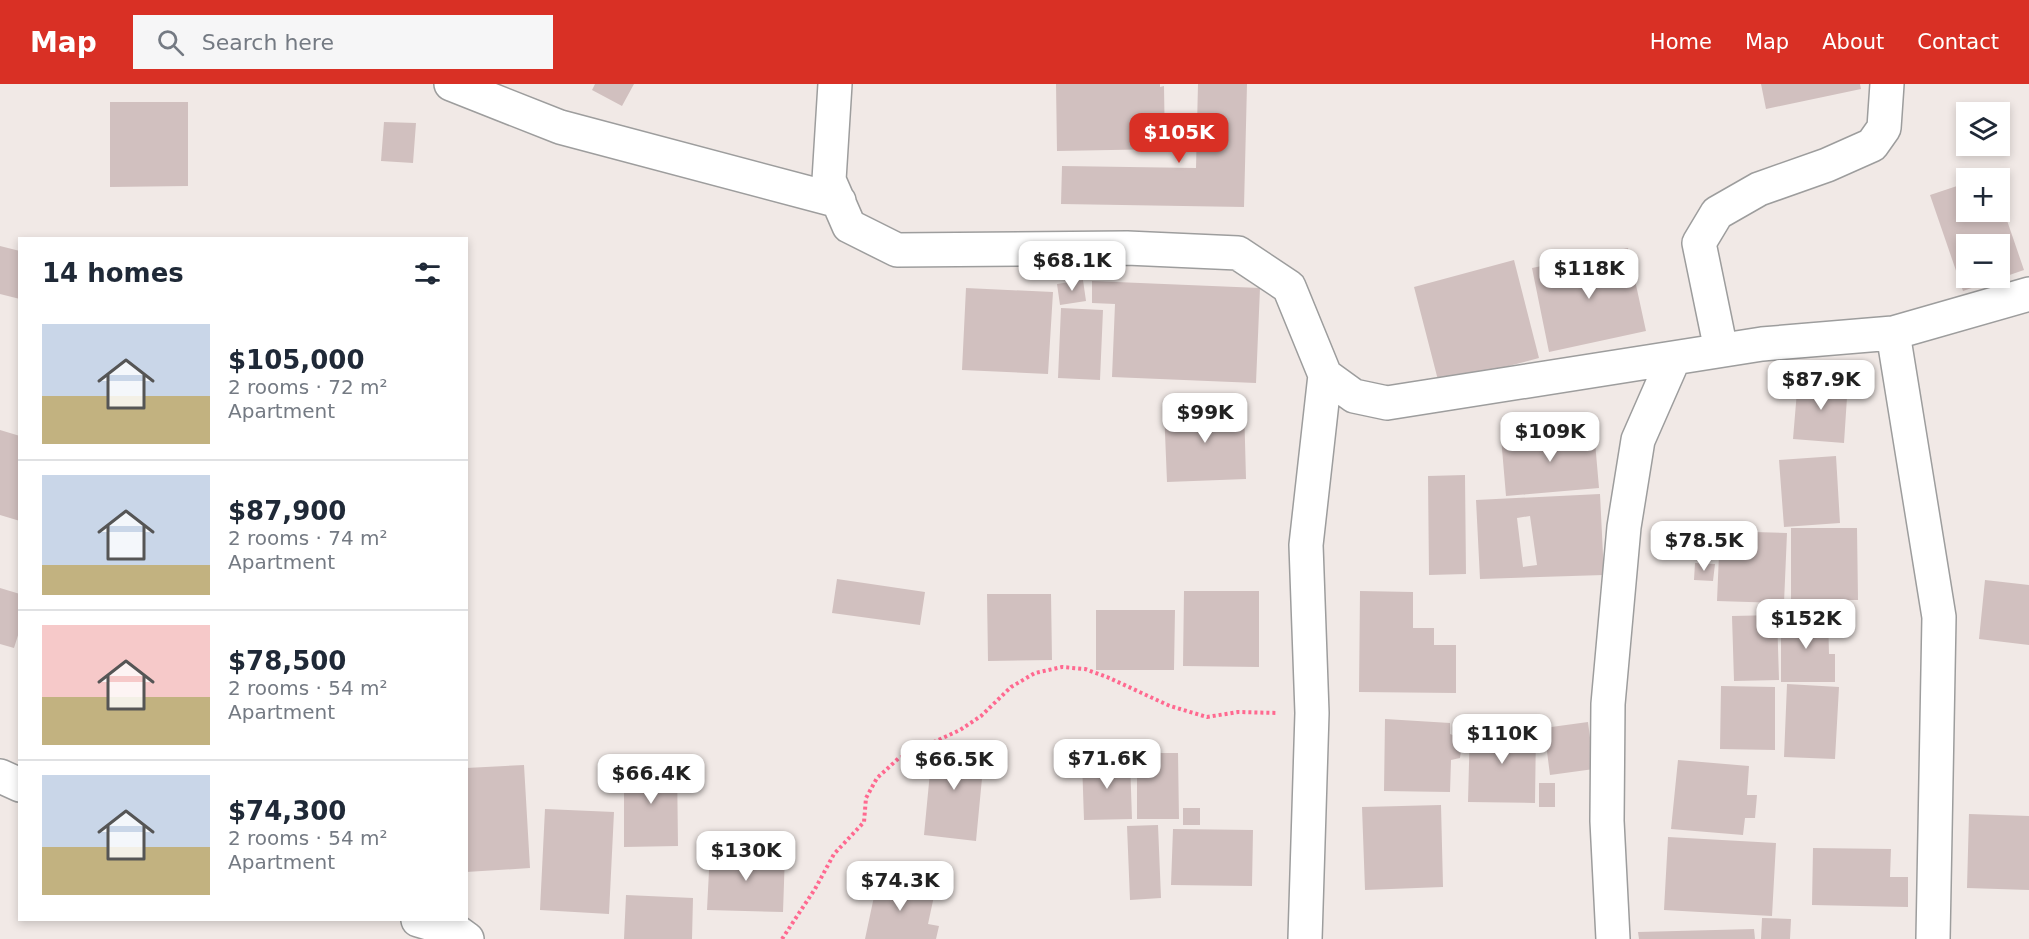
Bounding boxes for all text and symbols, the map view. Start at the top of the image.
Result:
search box [133,15,553,69]
text: Map [30,26,97,59]
icon: search [154,26,187,59]
text: Search here [202,30,334,55]
text: Home [1650,30,1712,54]
text: Map [1745,30,1789,54]
text: About [1822,30,1884,54]
text: Contact [1917,30,1999,54]
map controls [1956,102,2010,288]
button: layers [1956,102,2010,156]
pin: $105K [1137,113,1221,164]
text: $105K [1143,120,1215,144]
button: + [1956,168,2010,222]
button: − [1956,234,2010,288]
pin: $68.1K [1023,241,1121,292]
text: $68.1K [1033,248,1111,272]
pin: $118K [1547,249,1631,300]
text: $118K [1553,256,1625,280]
icon: filters [411,257,444,290]
text: 14 homes [42,258,184,288]
text: $105,000 [228,345,365,375]
icon: home [90,348,162,420]
pin: $87.9K [1772,360,1870,411]
text: $87.9K [1782,367,1860,391]
text: 2 rooms · 72 m² [228,375,388,399]
pin: $99K [1169,393,1241,444]
text: Apartment [228,399,335,423]
text: $99K [1176,400,1234,424]
pin: $109K [1508,412,1592,463]
text: $109K [1514,419,1586,443]
text: $87,900 [228,496,346,526]
icon: home [90,499,162,571]
pin: $78.5K [1655,521,1753,572]
text: 2 rooms · 74 m² [228,526,388,550]
text: $78.5K [1665,528,1743,552]
text: Apartment [228,550,335,574]
pin: $152K [1764,599,1848,650]
text: $152K [1770,606,1842,630]
text: $78,500 [228,646,346,676]
icon: home [90,649,162,721]
text: 2 rooms · 54 m² [228,676,388,700]
text: Apartment [228,700,335,724]
pin: $110K [1460,714,1544,765]
text: $110K [1466,721,1538,745]
pin: $71.6K [1058,739,1156,790]
pin: $66.5K [905,740,1003,791]
text: $71.6K [1068,746,1146,770]
text: $66.5K [915,747,993,771]
pin: $66.4K [602,754,700,805]
text: $66.4K [612,761,690,785]
text: $74,300 [228,796,346,826]
icon: home [90,799,162,871]
text: 2 rooms · 54 m² [228,826,388,850]
pin: $130K [704,831,788,882]
text: $130K [710,838,782,862]
text: Apartment [228,850,335,874]
pin: $74.3K [851,861,949,912]
text: $74.3K [861,868,939,892]

